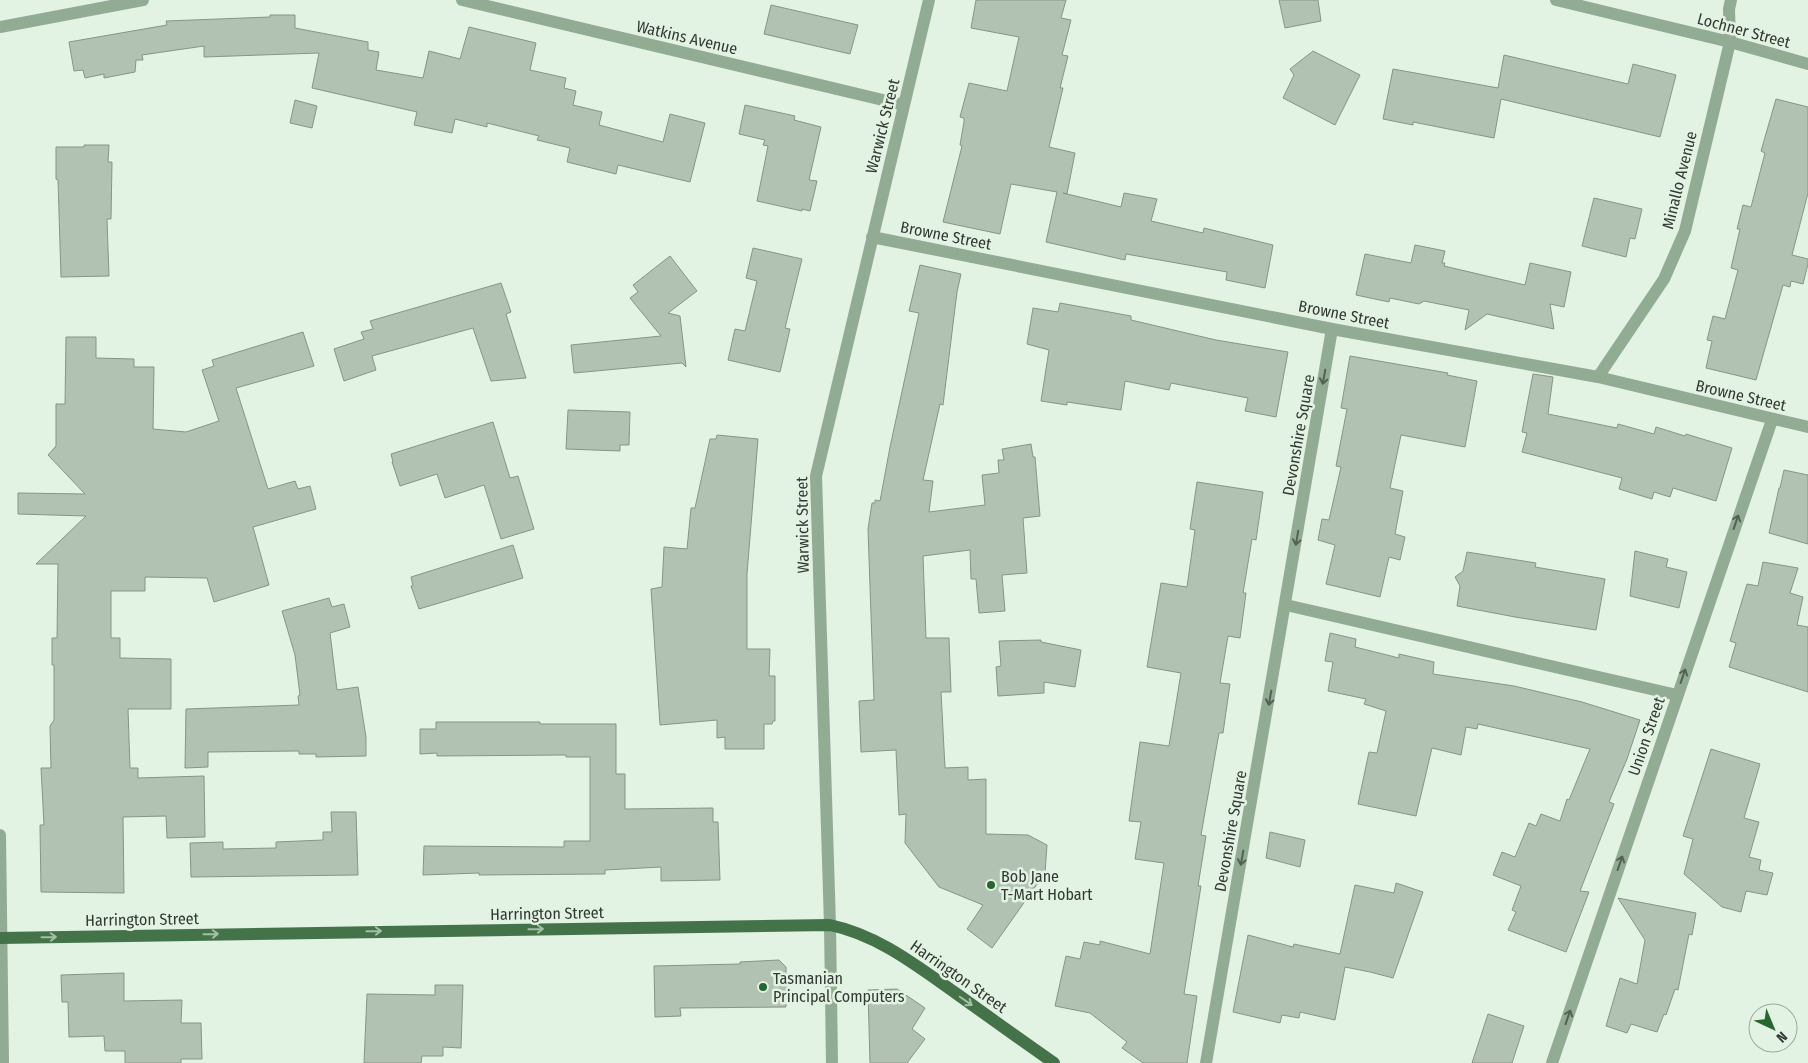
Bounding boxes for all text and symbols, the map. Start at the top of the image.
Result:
street label: Lochner Street [1695,9,1793,52]
street label: Watkins Avenue [634,17,739,58]
street label: Warwick Street [862,76,904,175]
street label: Minallo Avenue [1658,129,1701,231]
street label: Browne Street [899,217,994,254]
street label: Browne Street [1297,296,1392,333]
one-way arrow [1319,369,1329,385]
street label: Devonshire Square [1278,373,1319,497]
street label: Browne Street [1694,376,1789,415]
street label: Warwick Street [792,476,813,574]
one-way arrow [1732,515,1741,531]
one-way arrow [1292,529,1302,545]
one-way arrow [1679,668,1689,684]
one-way arrow [1264,689,1274,705]
street label: Union Street [1624,694,1669,778]
street label: Devonshire Square [1210,769,1251,893]
one-way arrow [1236,849,1246,865]
one-way arrow [1616,856,1625,871]
place label: Bob Jane T-Mart Hobart [1001,867,1093,904]
marker: Bob Jane T-Mart Hobart [985,879,997,891]
street label: Harrington Street [490,903,605,924]
street label: Harrington Street [85,909,200,930]
one-way arrow [528,924,544,934]
one-way arrow [365,926,381,936]
one-way arrow [202,929,219,939]
one-way arrow [40,932,56,942]
street label: Harrington Street [907,936,1011,1017]
place label: Tasmanian Principal Computers [773,969,905,1006]
marker: Tasmanian Principal Computers [757,981,769,993]
one-way arrow [959,995,972,1006]
north arrow [1748,1003,1798,1053]
one-way arrow [1564,1010,1573,1025]
text: N [1773,1028,1791,1046]

